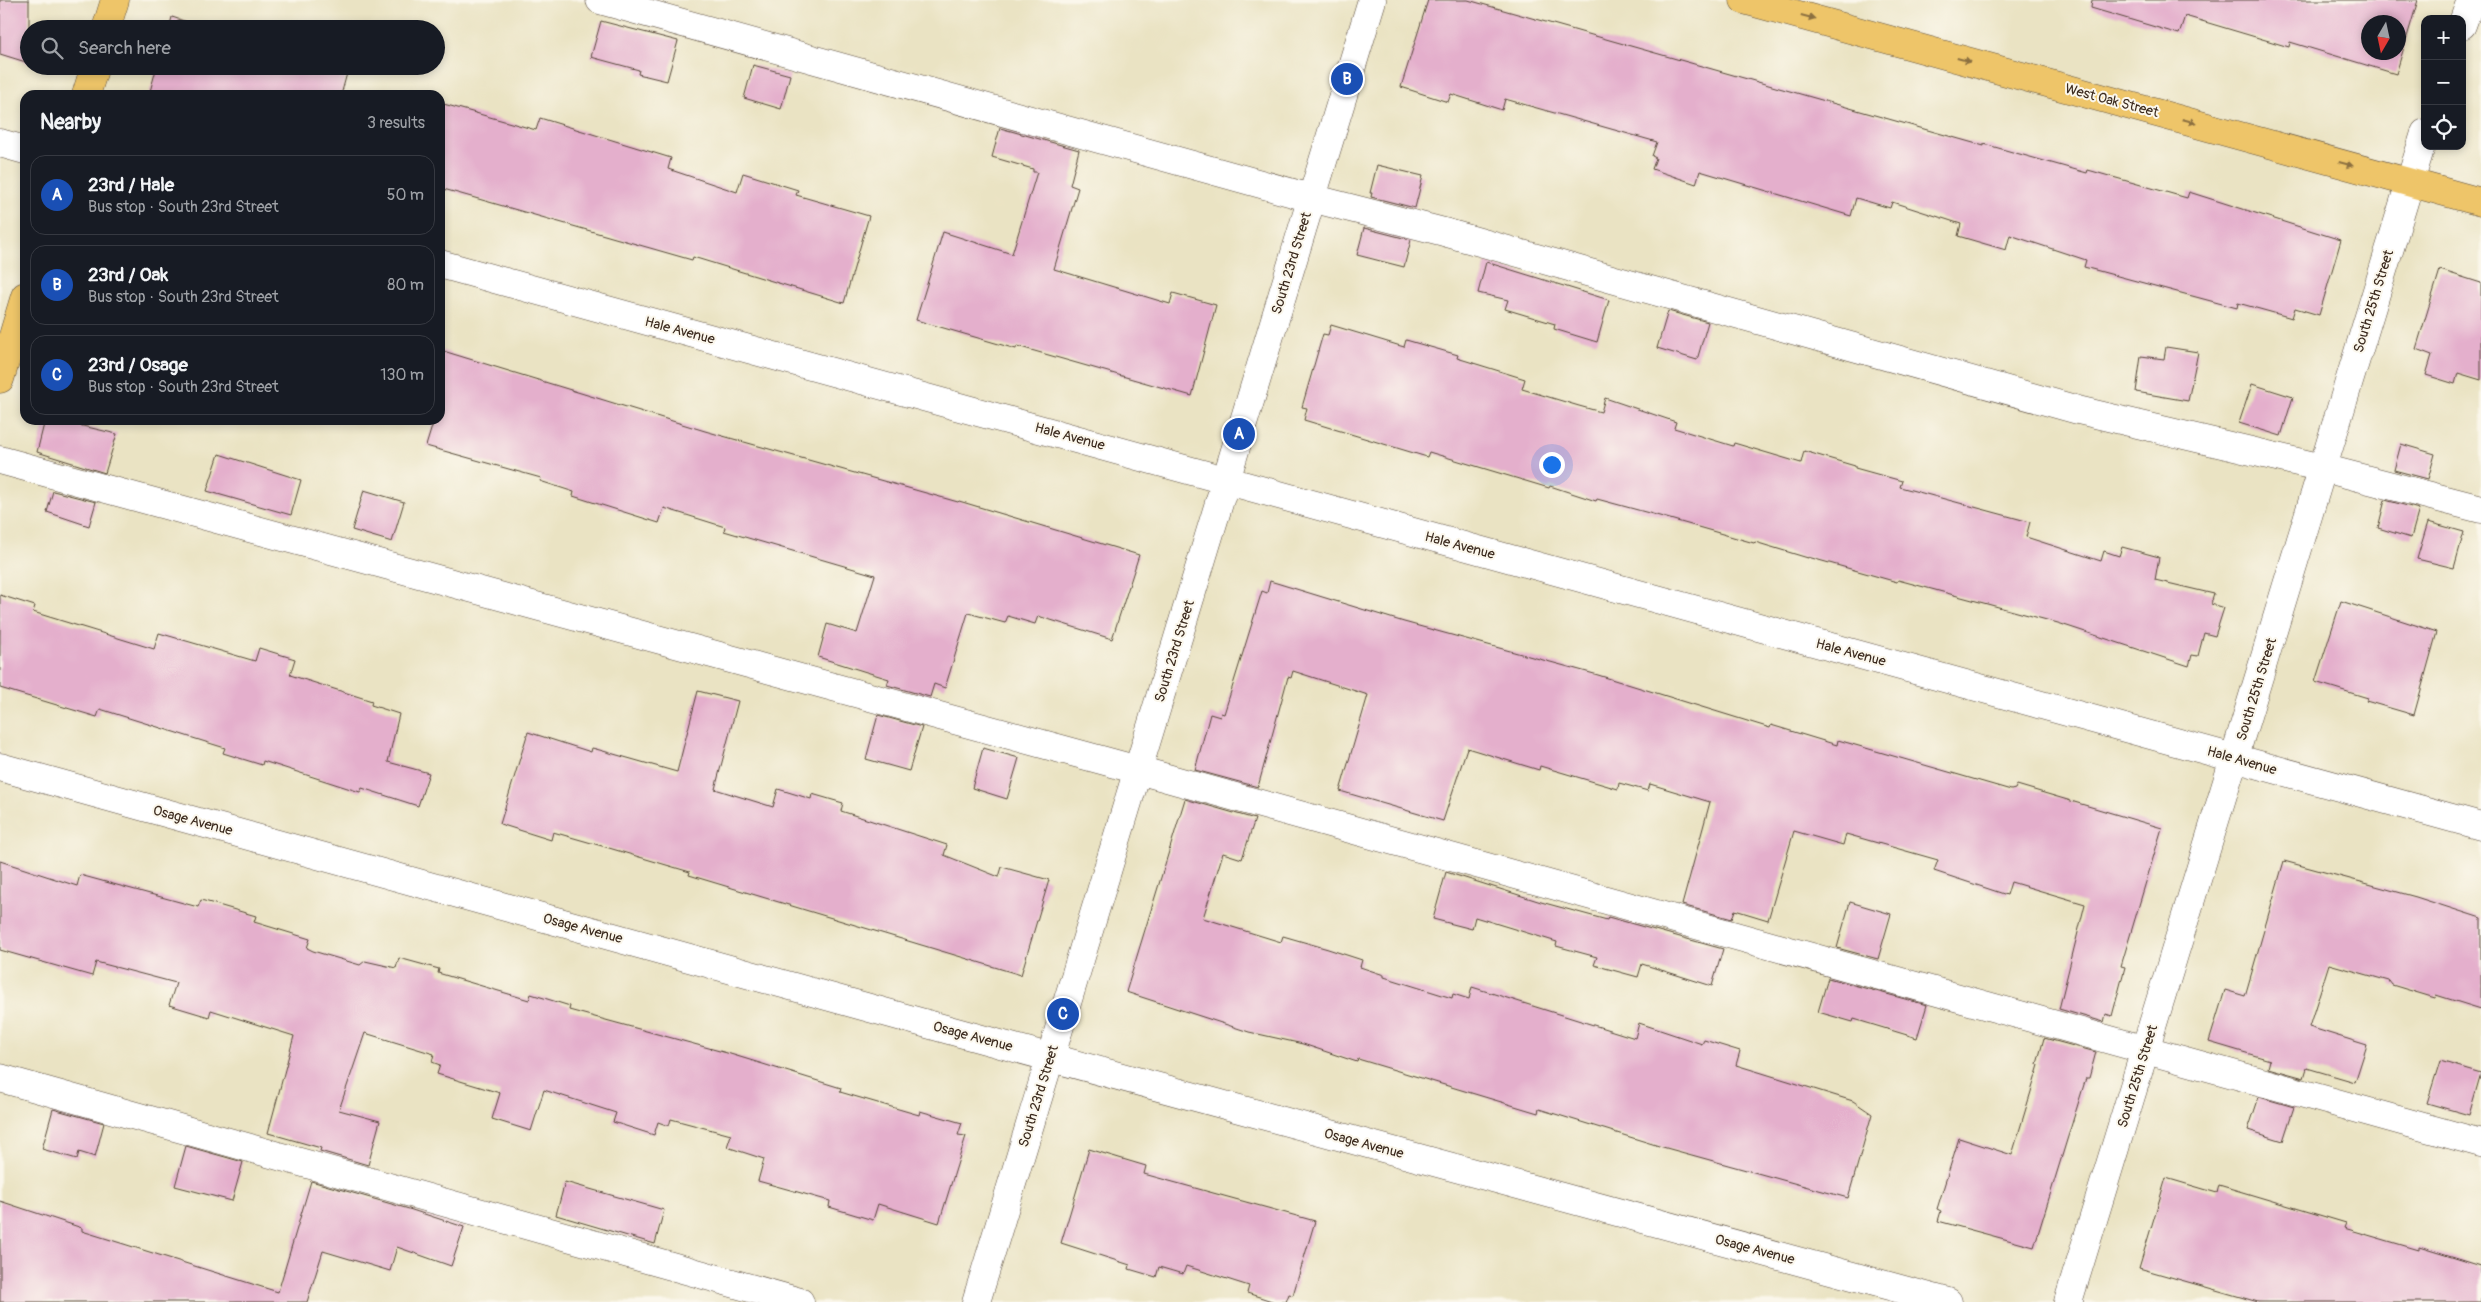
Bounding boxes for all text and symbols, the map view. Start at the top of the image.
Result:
one-way arrow [1800,14,1815,22]
north arrow [2361,15,2406,60]
map controls [2421,15,2466,150]
button: + [2421,15,2466,60]
search box [20,20,445,75]
icon: search [38,34,66,62]
text: Search here [78,36,171,60]
one-way arrow [1957,56,1972,64]
pin: B [1331,60,1363,98]
button: − [2421,60,2466,105]
street label: West Oak Street [2063,80,2161,121]
button: locate [2421,105,2466,150]
text: Nearby [40,109,101,136]
text: 3 results [367,113,425,133]
one-way arrow [2181,117,2196,125]
one-way arrow [2338,160,2353,168]
text: 23rd / Hale [88,173,174,197]
text: A [52,185,62,205]
text: 50 m [387,185,424,205]
text: Bus stop · South 23rd Street [88,197,279,217]
street label: South 23rd Street [1268,210,1315,316]
street label: South 25th Street [2350,247,2397,355]
text: 23rd / Oak [88,263,168,287]
text: B [52,275,62,295]
text: 80 m [387,275,424,295]
text: Bus stop · South 23rd Street [88,287,279,307]
street label: Hale Avenue [643,313,717,348]
text: 23rd / Osage [88,353,188,377]
text: C [52,365,62,385]
text: 130 m [380,365,424,385]
text: Bus stop · South 23rd Street [88,377,279,397]
pin: A [1223,415,1255,453]
street label: Hale Avenue [1033,419,1107,454]
your location [1539,452,1565,478]
street label: Hale Avenue [1423,528,1497,563]
street label: South 23rd Street [1151,598,1198,704]
street label: Hale Avenue [1814,635,1888,670]
street label: South 25th Street [2233,635,2280,743]
street label: Hale Avenue [2205,742,2279,779]
street label: Osage Avenue [151,802,235,839]
street label: Osage Avenue [541,910,625,947]
pin: C [1047,995,1079,1033]
street label: Osage Avenue [931,1018,1015,1055]
street label: South 25th Street [2114,1022,2161,1130]
street label: South 23rd Street [1015,1043,1062,1149]
street label: Osage Avenue [1322,1125,1406,1162]
street label: Osage Avenue [1713,1231,1797,1268]

